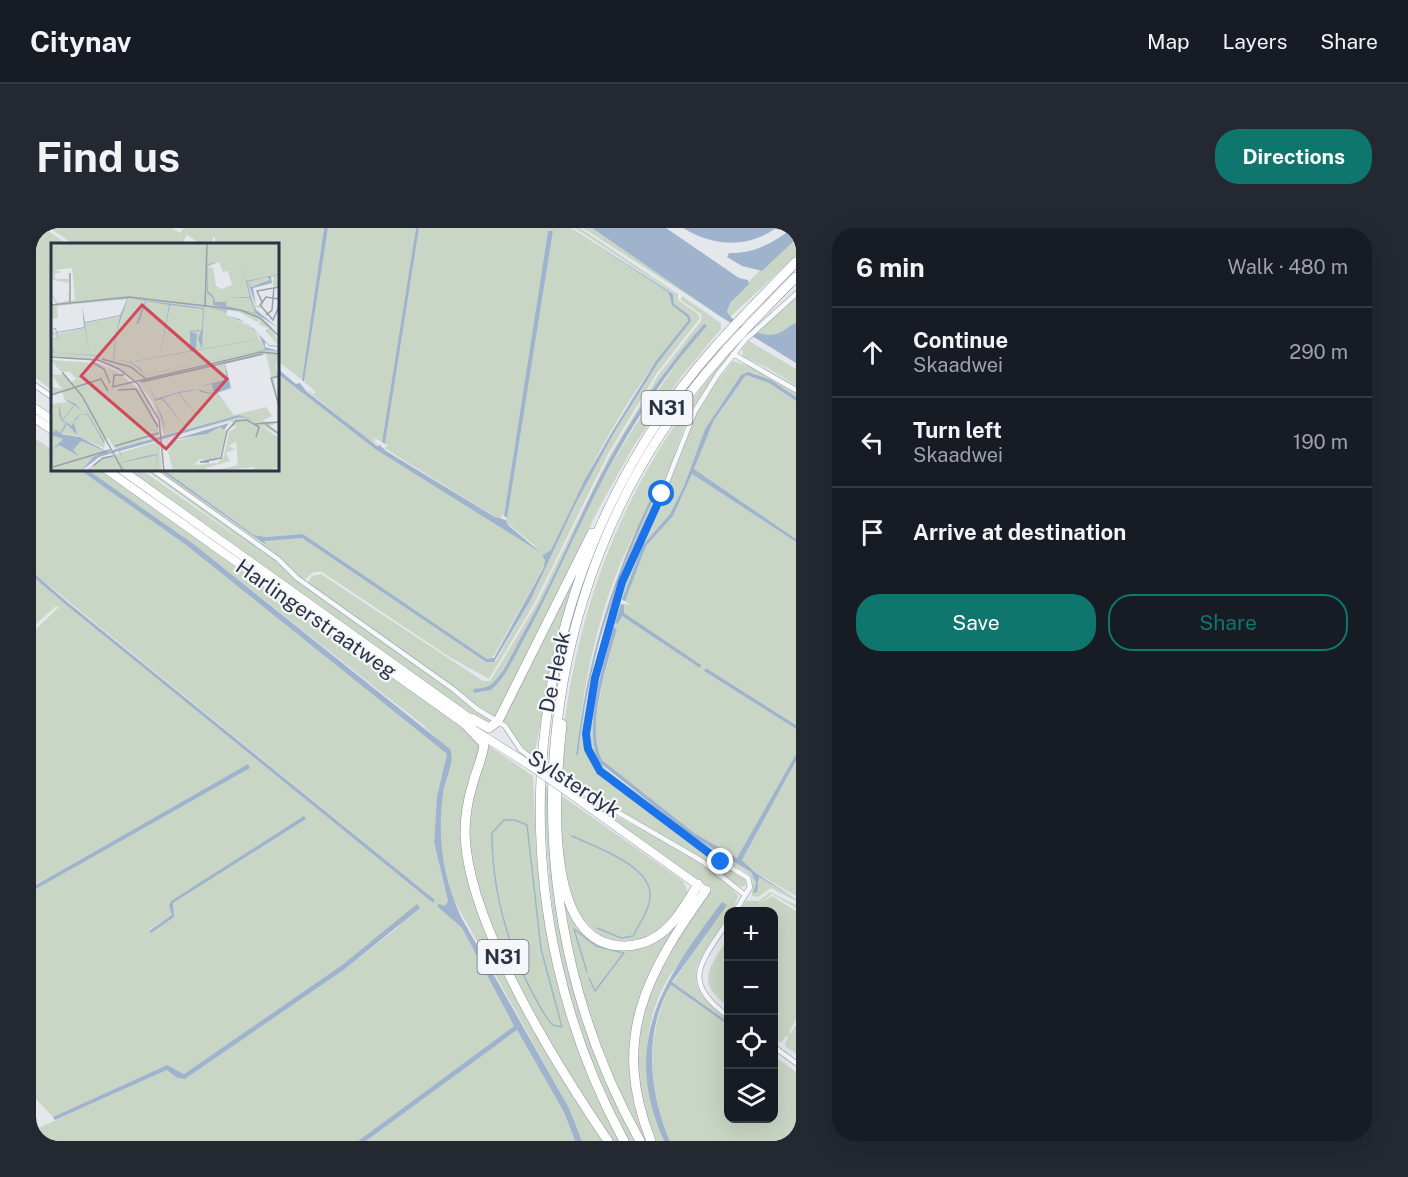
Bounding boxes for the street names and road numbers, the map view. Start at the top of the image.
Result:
road number: N31 [642,391,692,425]
street label: Harlingerstraatweg [231,554,402,684]
street label: De Heak [534,629,575,715]
street label: Sylsterdyk [523,744,625,823]
road number: N31 [478,940,528,974]

